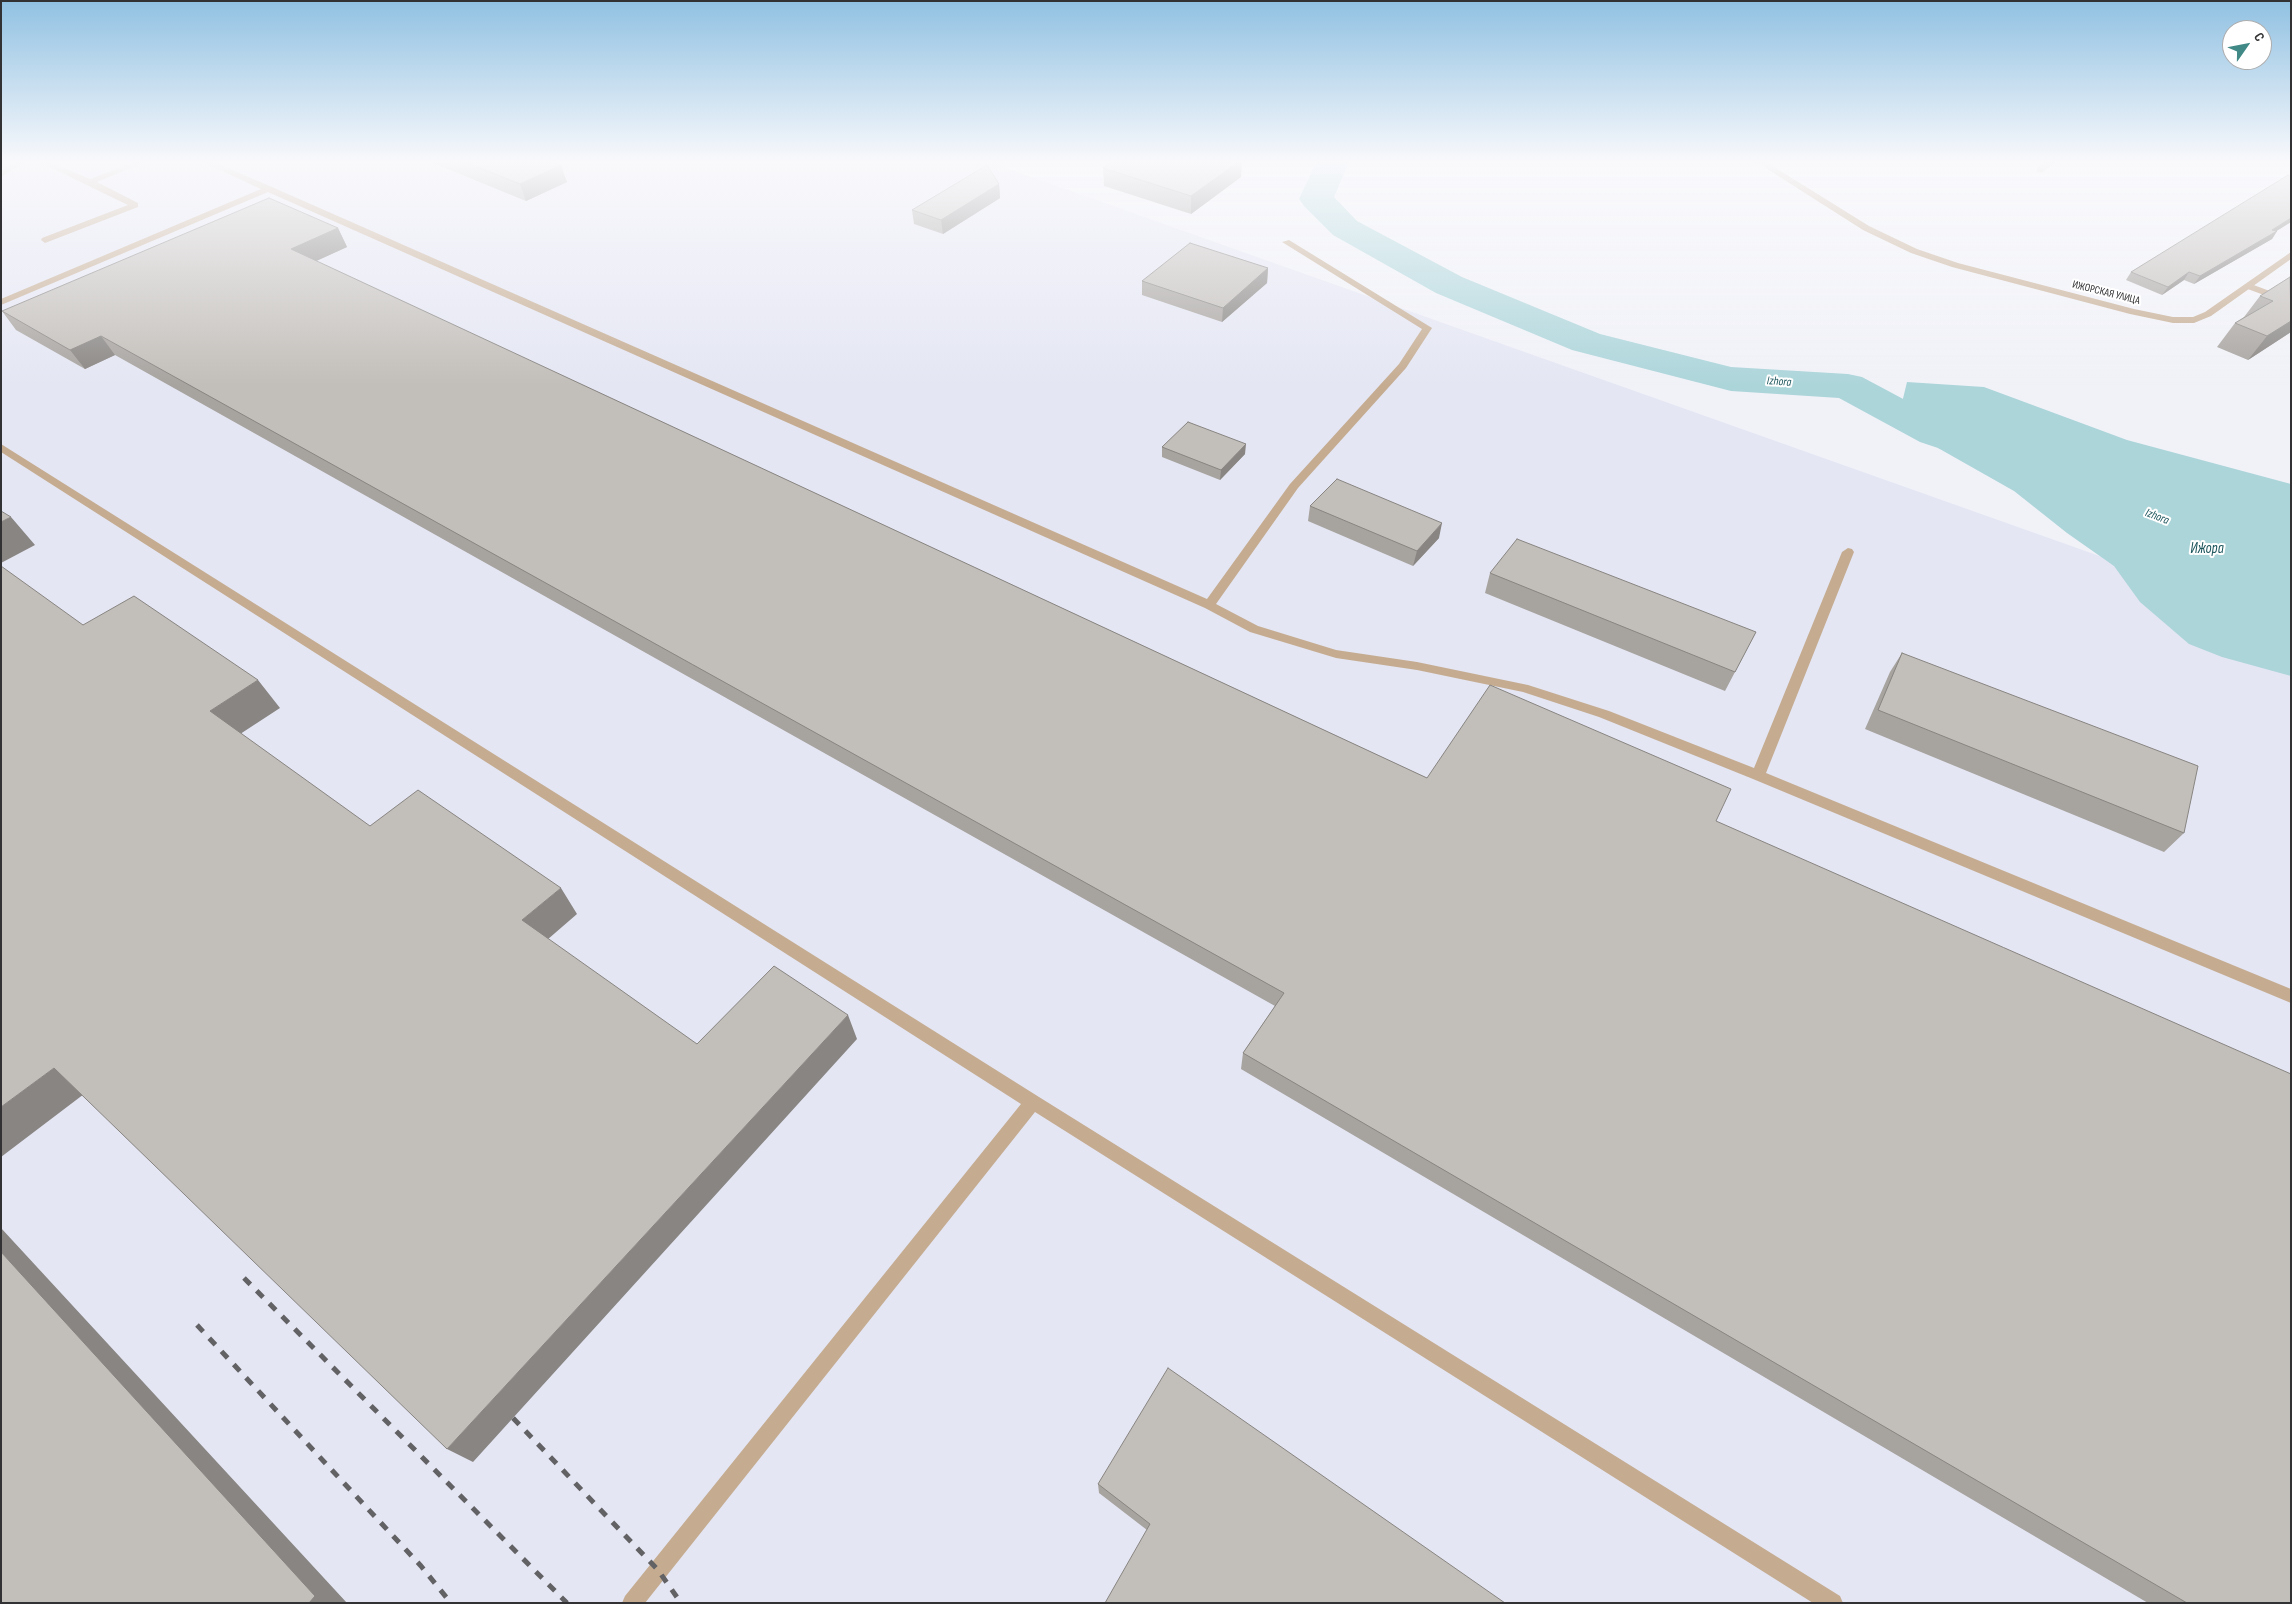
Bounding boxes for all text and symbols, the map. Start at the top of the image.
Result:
north arrow [2222,20,2272,70]
text: С [2250,29,2268,45]
street label: ИЖОРСКАЯ УЛИЦА [2071,278,2141,308]
water label: Izhora [1766,374,1792,390]
water label: Izhora [2143,506,2171,528]
water label: Ижора [2190,540,2224,558]

